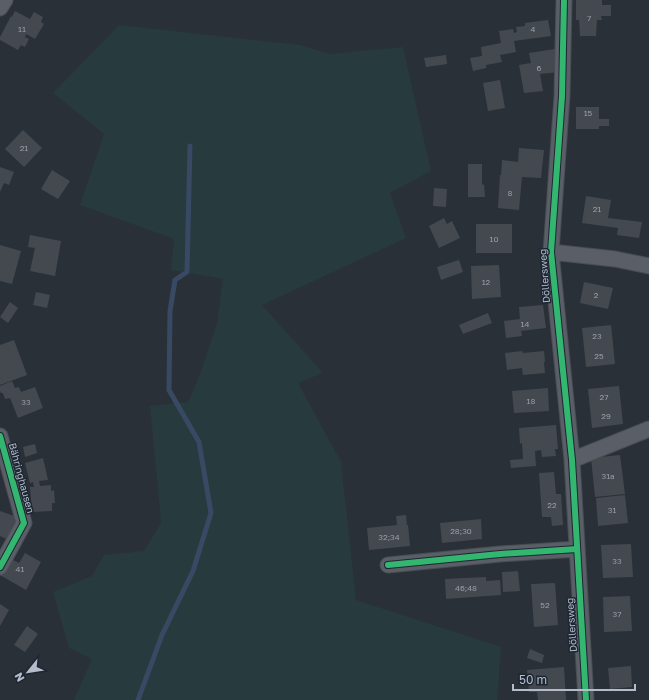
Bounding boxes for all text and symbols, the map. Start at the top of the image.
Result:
house number: 7 [587,13,591,23]
house number: 11 [18,24,26,34]
house number: 4 [531,24,536,34]
house number: 6 [537,63,542,73]
house number: 15 [584,108,593,118]
house number: 21 [20,143,28,153]
house number: 8 [508,188,513,198]
house number: 21 [593,204,601,214]
house number: 10 [490,234,498,244]
street label: Döllersweg [536,249,552,303]
house number: 12 [482,277,491,287]
house number: 2 [594,290,599,300]
house number: 14 [521,319,529,329]
house number: 23 [592,331,602,341]
house number: 25 [594,351,604,361]
house number: 27 [600,392,608,402]
house number: 18 [527,396,535,406]
house number: 33 [21,397,31,407]
house number: 29 [601,411,611,421]
street label: Bähringhausen [7,441,37,515]
house number: 31a [601,471,615,481]
house number: 22 [547,500,557,510]
house number: 31 [608,505,616,515]
house number: 28;30 [450,526,472,536]
house number: 32;34 [378,532,400,542]
house number: 33 [612,556,622,566]
house number: 41 [16,564,24,574]
house number: 46;48 [455,583,477,593]
street label: Döllersweg [563,598,579,652]
house number: 52 [540,600,550,610]
house number: 37 [613,609,621,619]
north arrow [8,652,48,692]
scale bar [513,666,635,692]
text: N [11,670,27,684]
text: 50 m [519,672,547,687]

